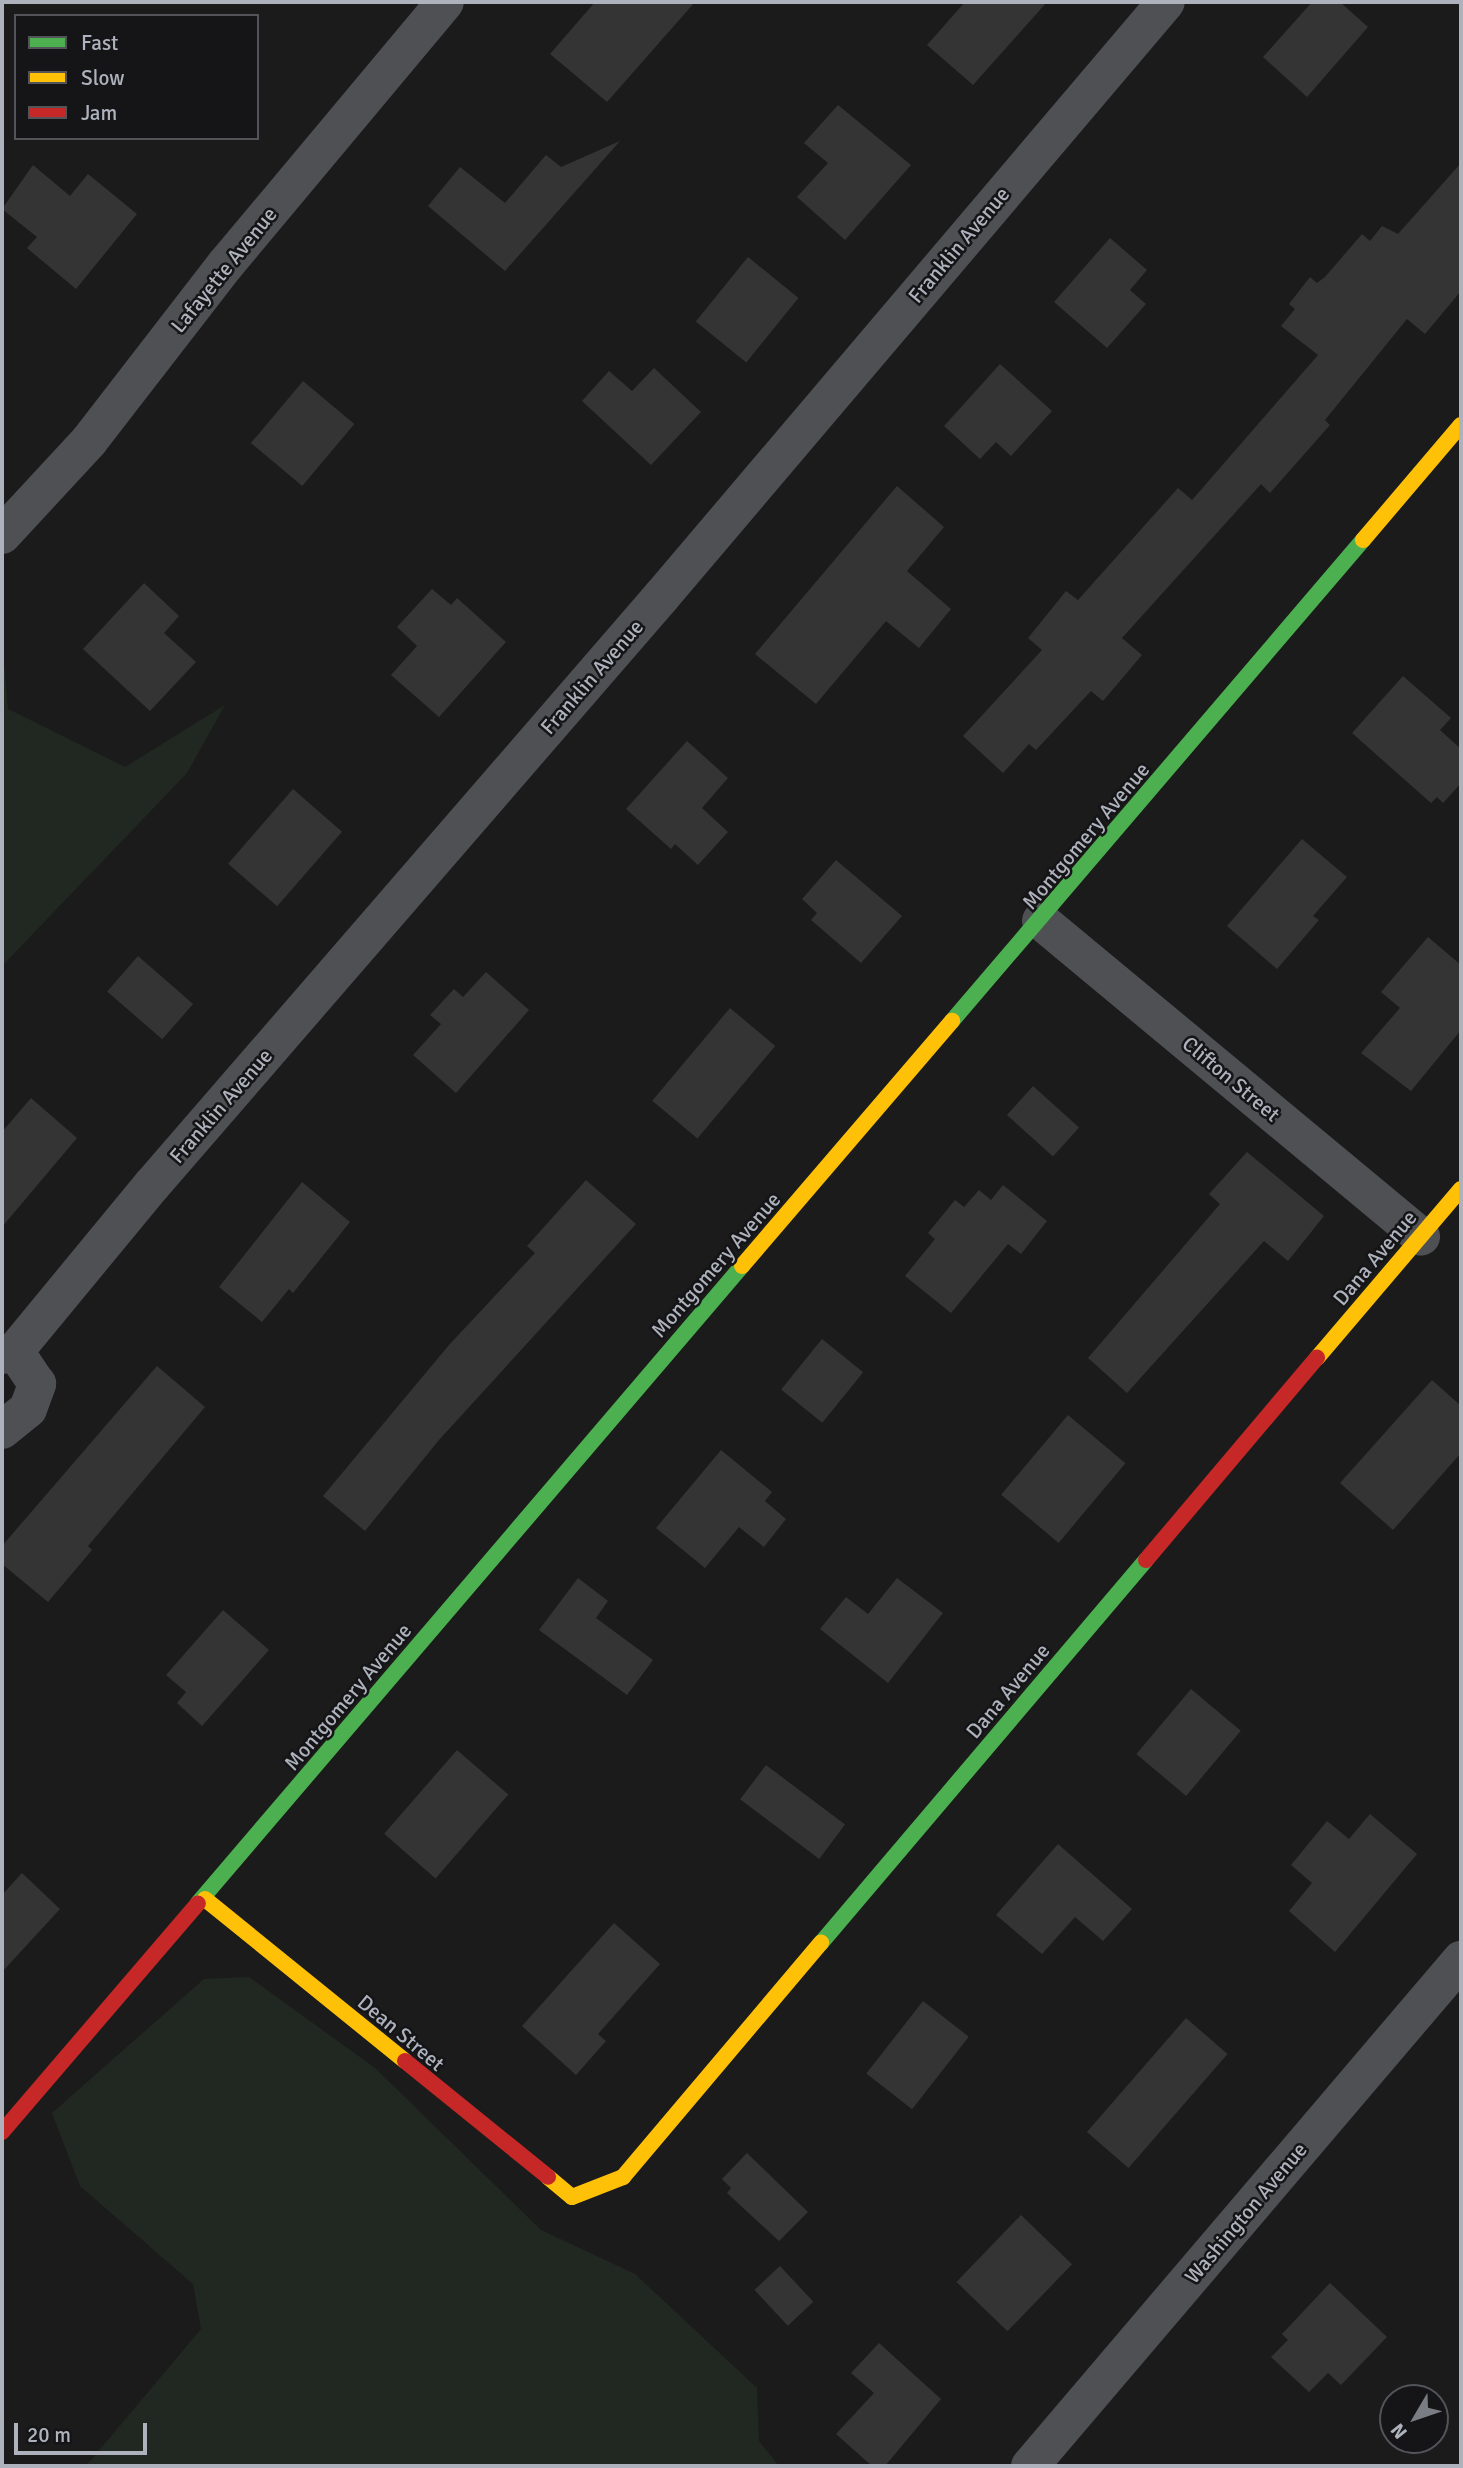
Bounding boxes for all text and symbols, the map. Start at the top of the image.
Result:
legend [14,14,259,140]
text: Fast [81,30,118,56]
text: Slow [81,65,125,91]
text: Jam [81,100,117,126]
street label: Franklin Avenue [903,182,1015,308]
street label: Lafayette Avenue [166,202,282,338]
street label: Franklin Avenue [535,614,649,740]
street label: Montgomery Avenue [1017,757,1155,915]
street label: Clifton Street [1177,1031,1285,1127]
street label: Franklin Avenue [164,1043,278,1169]
street label: Montgomery Avenue [646,1187,786,1343]
street label: Dana Avenue [1328,1205,1422,1311]
street label: Montgomery Avenue [279,1618,417,1776]
street label: Dana Avenue [961,1638,1055,1744]
street label: Dean Street [352,1989,450,2077]
street label: Washington Avenue [1180,2137,1312,2289]
north arrow [1379,2384,1449,2454]
scale bar [18,2408,150,2452]
text: N [1386,2418,1413,2444]
text: 20 m [27,2422,71,2448]

